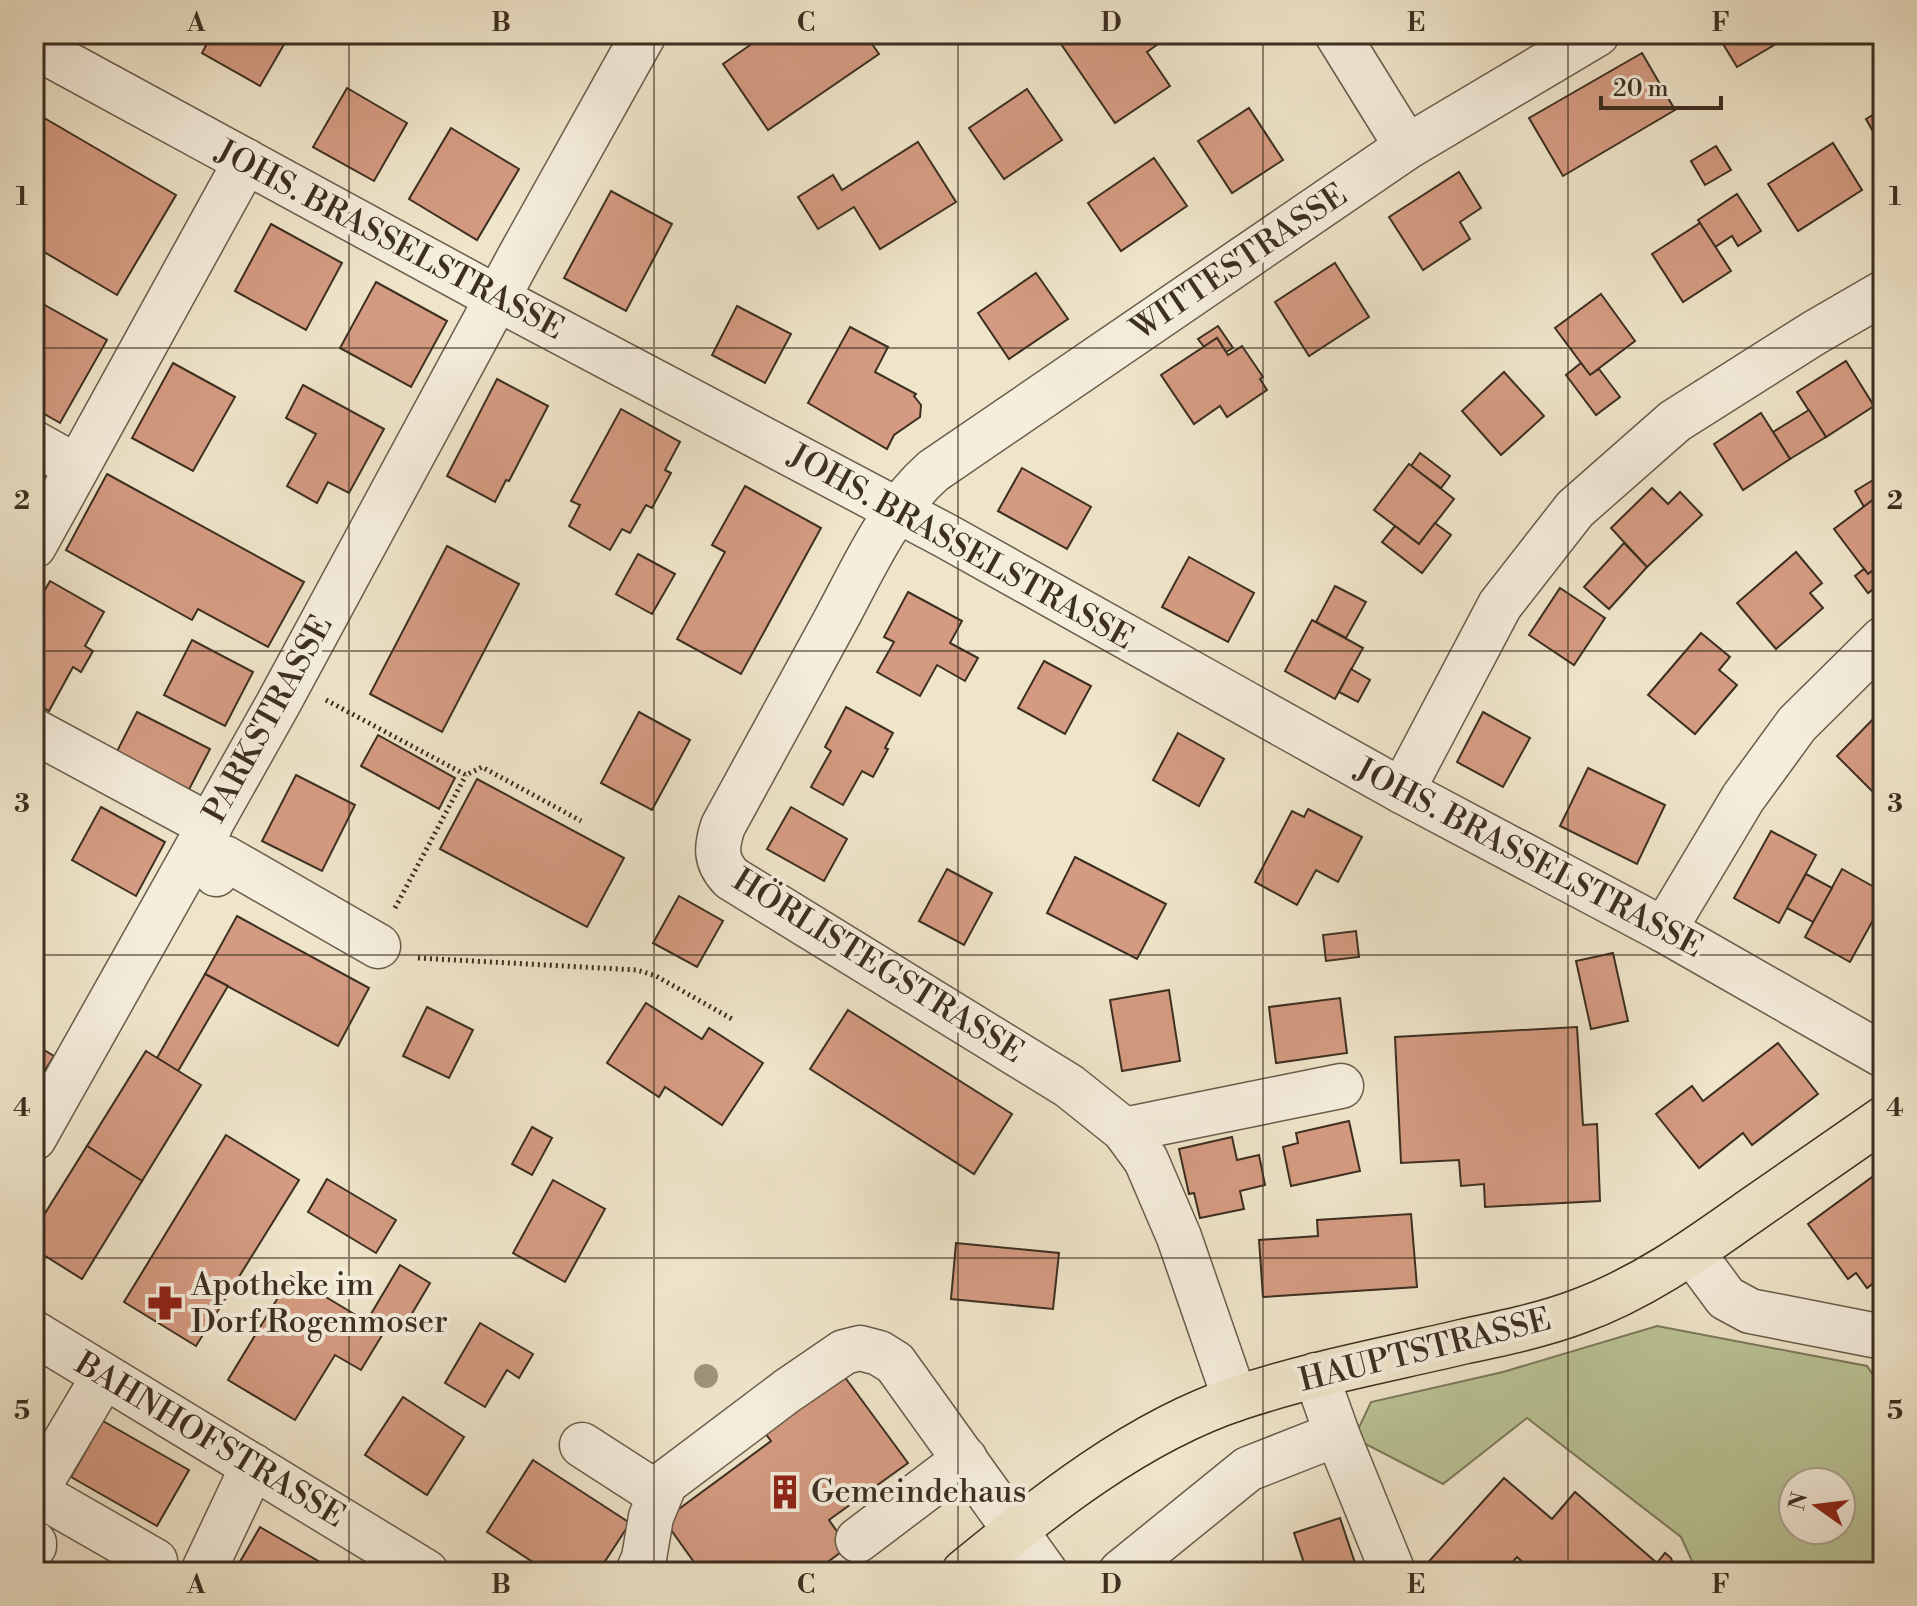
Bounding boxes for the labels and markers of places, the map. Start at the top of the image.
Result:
place label: Apotheke im Dorf Rogenmoser [190,1265,448,1342]
pharmacy icon: Apotheke im Dorf Rogenmoser [146,1284,184,1322]
place label: Gemeindehaus [811,1472,1026,1512]
building icon: Gemeindehaus [766,1473,804,1511]

